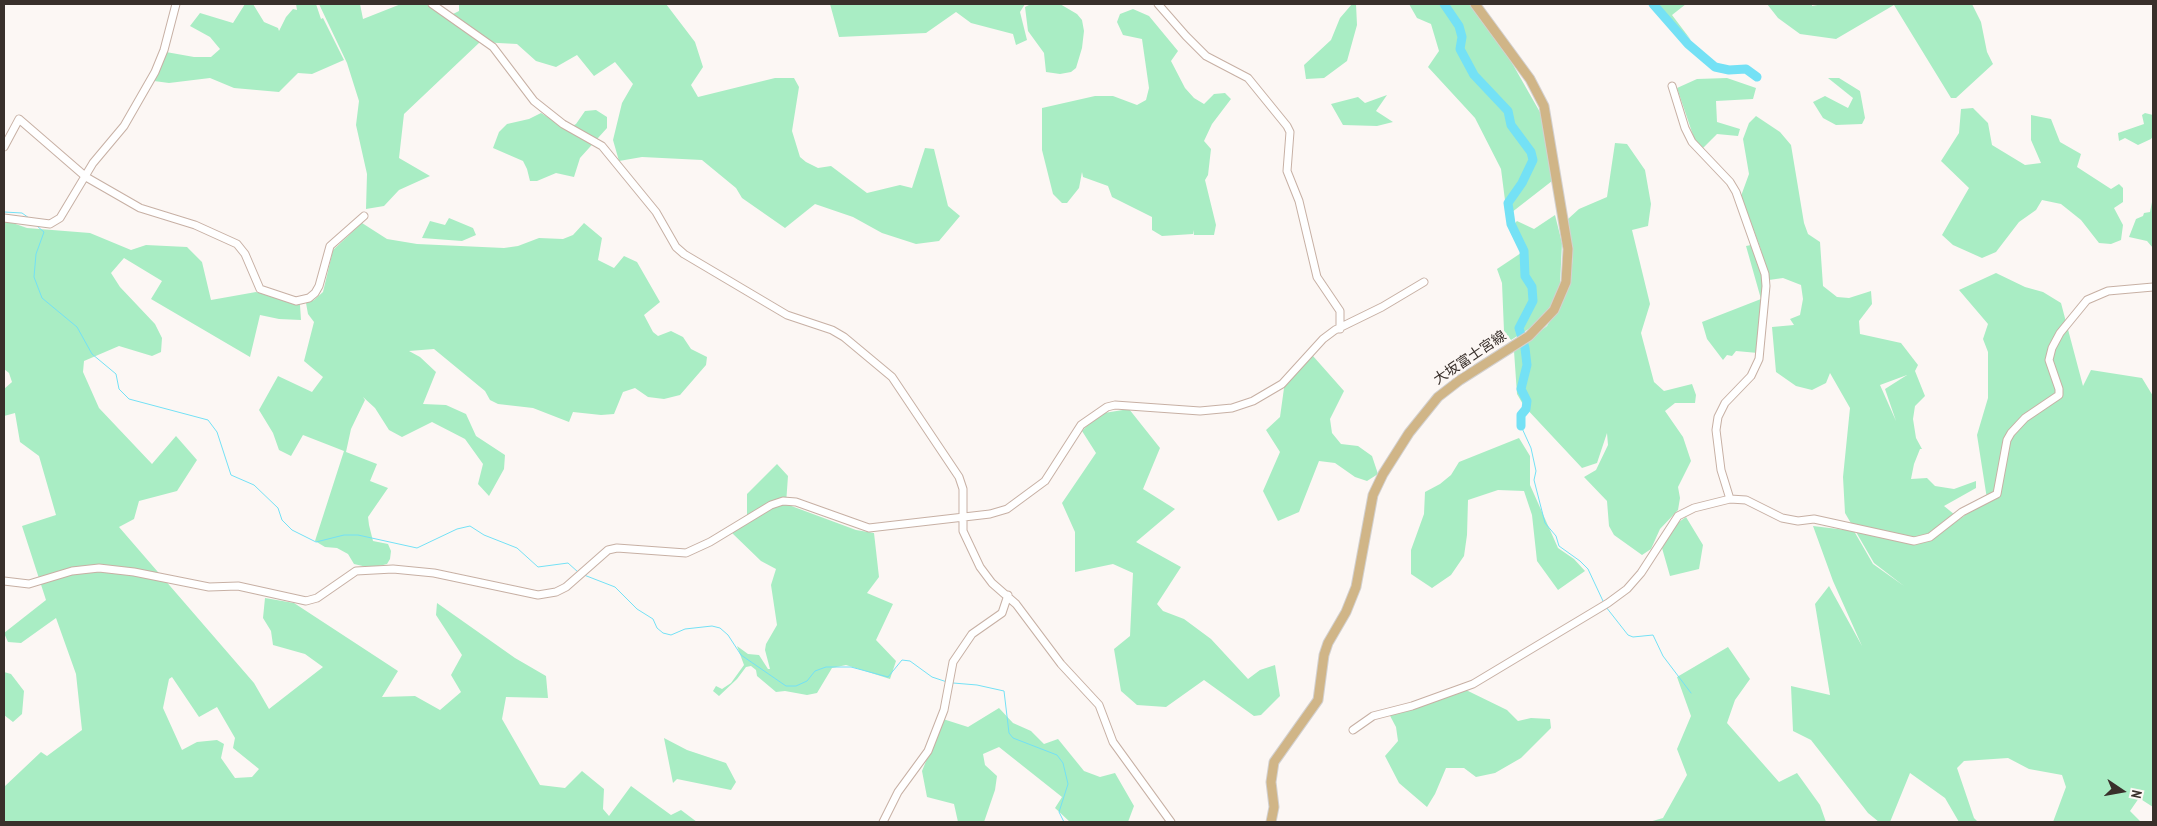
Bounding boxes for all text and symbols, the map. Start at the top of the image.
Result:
street label: 大坂富士宮線 [1430,328,1510,388]
north arrow [2097,766,2147,816]
text: N [2127,789,2146,800]

